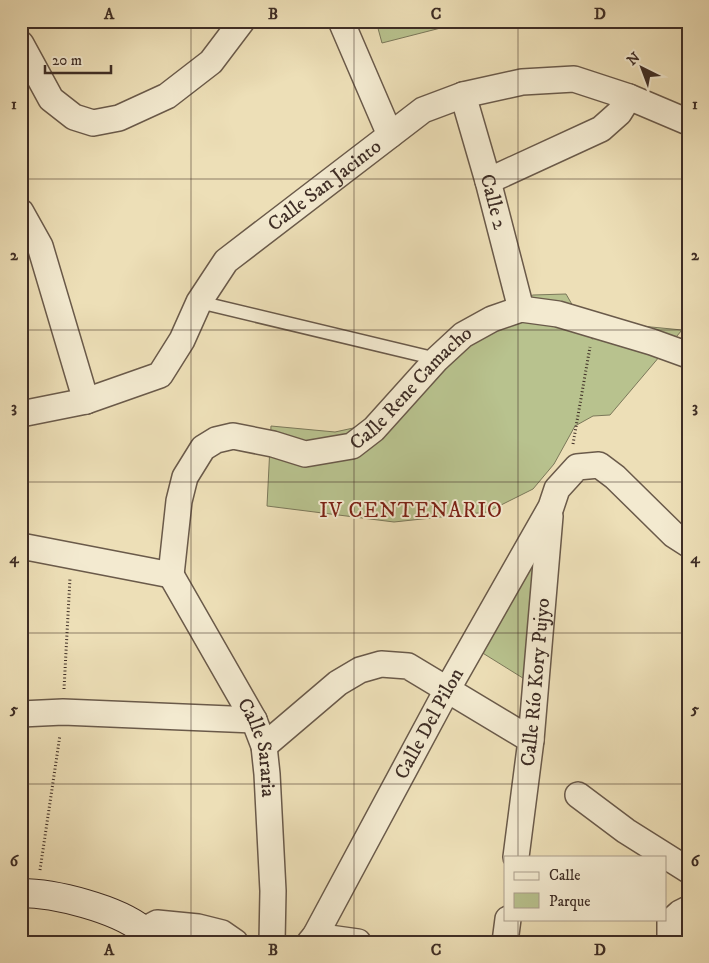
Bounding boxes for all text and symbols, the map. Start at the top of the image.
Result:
text: A [103,4,115,24]
text: B [268,4,278,24]
text: C [431,4,441,24]
text: D [594,4,606,24]
scale bar [45,42,111,74]
north arrow [616,42,666,92]
text: N [624,48,645,70]
text: 20 m [52,51,82,70]
text: 1 [11,94,17,114]
text: 1 [692,94,698,114]
street label: Calle San Jacinto [263,134,386,237]
street label: Calle 2 [474,171,513,232]
text: 2 [10,245,19,265]
text: 2 [691,245,700,265]
street label: Calle Rene Camacho [345,320,476,456]
text: 3 [11,397,17,417]
text: 3 [692,397,698,417]
district label: IV CENTENARIO [319,498,503,524]
text: 4 [8,548,19,568]
text: 4 [689,548,700,568]
street label: Calle Río Kory Pujyo [515,597,555,768]
street label: Calle Del Pilon [389,663,470,783]
street label: Calle Sararia [232,694,281,798]
text: 5 [9,699,18,719]
text: 5 [690,699,699,719]
text: 6 [10,851,20,871]
text: 6 [691,851,701,871]
legend [504,856,666,920]
text: Calle [549,866,581,885]
text: Parque [549,892,590,911]
text: A [103,940,115,960]
text: B [268,940,278,960]
text: C [431,940,441,960]
text: D [594,940,606,960]

